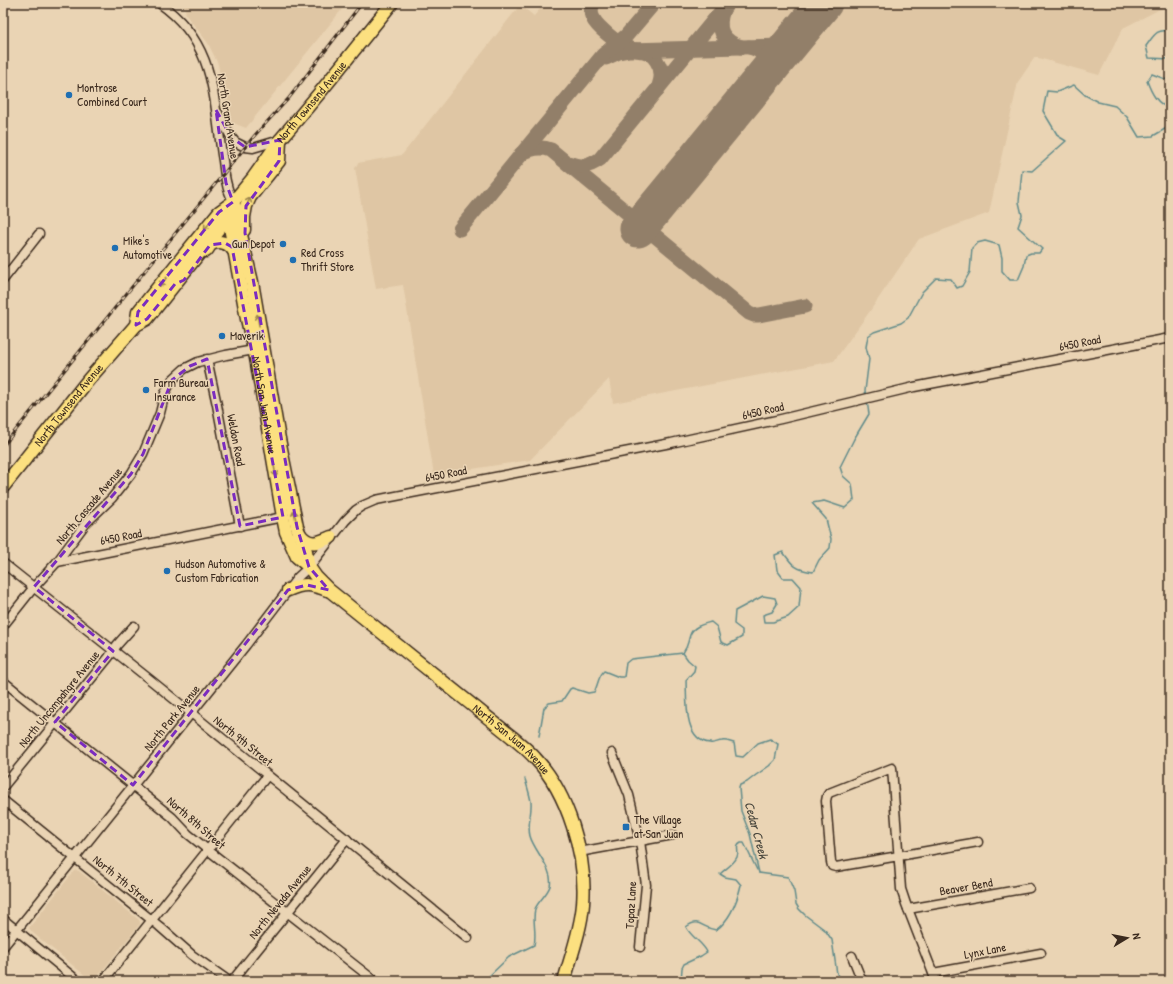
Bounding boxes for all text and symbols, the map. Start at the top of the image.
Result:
street label: North Townsend Avenue [272,57,350,146]
street label: North Grand Avenue [213,72,244,160]
place label: Montrose Combined Court [77,79,148,110]
marker: Montrose Combined Court [64,90,74,100]
one-way arrow [245,197,253,209]
one-way arrow [204,220,213,230]
place label: Mike's Automotive [123,232,172,263]
place label: Gun Depot [232,235,276,252]
marker: Gun Depot [278,239,288,249]
marker: Mike's Automotive [110,243,120,253]
place label: Red Cross Thrift Store [301,244,354,275]
marker: Red Cross Thrift Store [288,255,298,265]
one-way arrow [158,277,167,287]
one-way arrow [254,314,262,327]
place label: Maverik [230,327,264,344]
street label: 6450 Road [1058,330,1103,355]
marker: Maverik [217,331,227,341]
street label: North San Juan Avenue [248,355,281,456]
street label: North Townsend Avenue [30,359,107,450]
place label: Farm Bureau Insurance [153,374,209,405]
marker: Farm Bureau Insurance [141,385,151,395]
street label: 6450 Road [740,397,786,424]
street label: Weldon Road [223,412,250,468]
street label: 6450 Road [424,461,469,486]
street label: North Cascade Avenue [51,463,126,548]
one-way arrow [271,464,279,477]
one-way arrow [290,510,298,523]
street label: 6450 Road [99,524,144,549]
place label: Hudson Automotive & Custom Fabrication [175,555,266,586]
marker: Hudson Automotive & Custom Fabrication [162,566,172,576]
street label: North Uncompahgre Avenue [14,646,103,751]
street label: North Park Avenue [140,681,204,755]
street label: North San Juan Avenue [469,700,555,778]
street label: North 9th Street [210,711,277,770]
street label: North 8th Street [163,792,230,853]
water label: Cedar Creek [741,799,774,862]
place label: The Village at San Juan [634,811,683,842]
marker: The Village at San Juan [621,822,631,832]
street label: North 7th Street [89,851,158,911]
street label: North Nevada Avenue [244,861,315,942]
street label: Beaver Bend [938,873,994,900]
street label: Topaz Lane [621,881,640,929]
north arrow [1107,918,1147,958]
text: N [1129,932,1144,941]
street label: Lynx Lane [962,938,1008,963]

